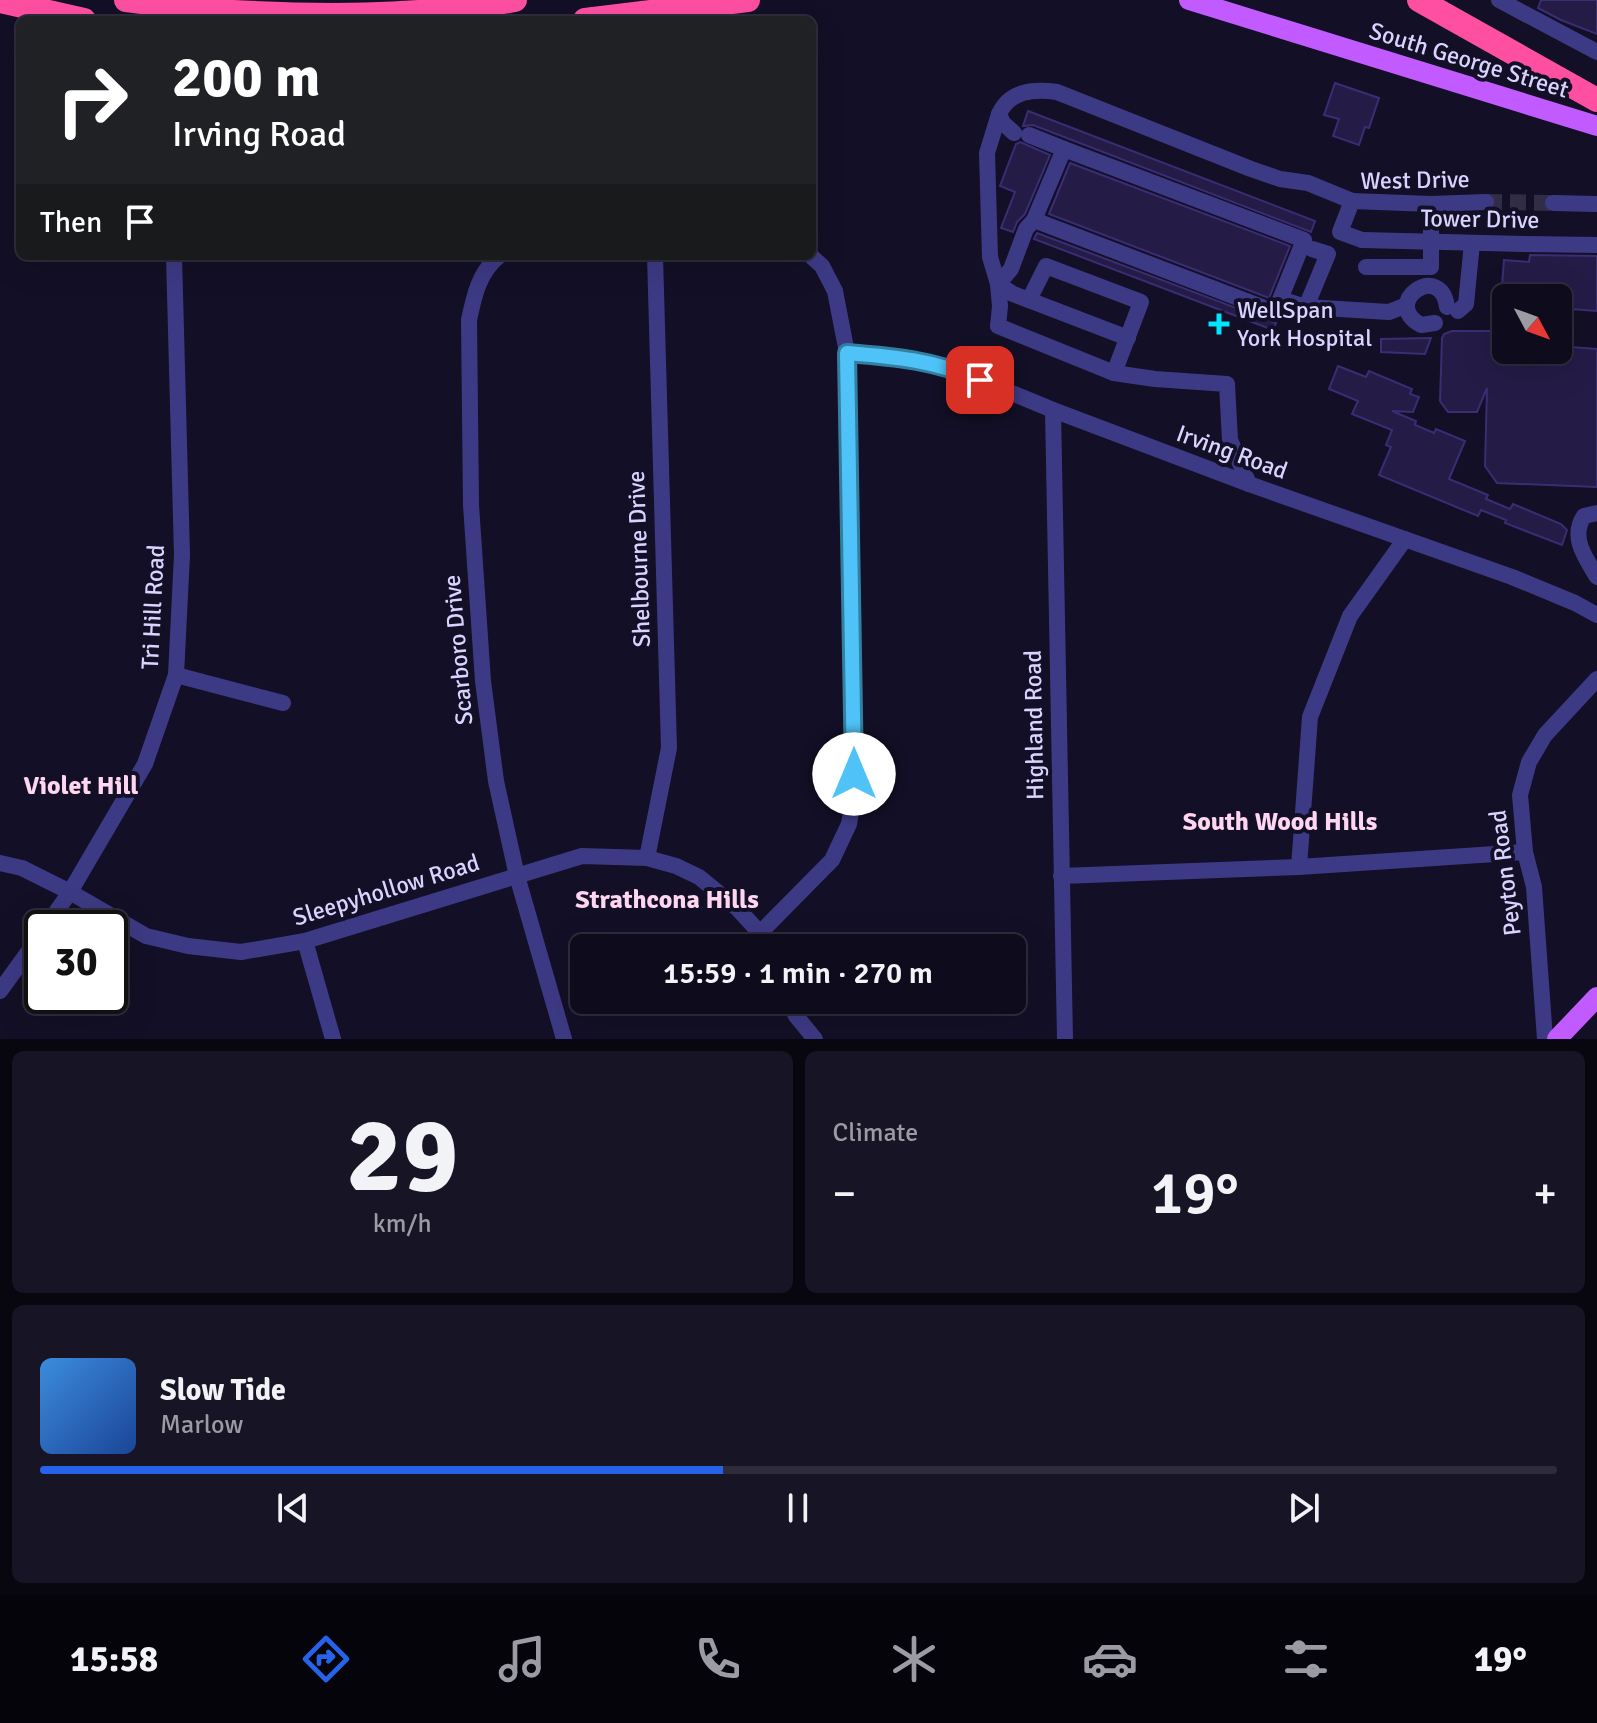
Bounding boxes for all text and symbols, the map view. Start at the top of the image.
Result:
street label: South George Street [1366,15,1572,105]
text: 200 m [172,43,320,112]
icon: right [40,48,144,152]
text: Irving Road [172,112,346,157]
street label: West Drive [1360,164,1470,196]
icon: arrive [118,200,162,244]
street label: Tower Drive [1420,203,1540,235]
text: Then [40,204,102,241]
north arrow [1492,284,1572,364]
map controls [1492,284,1572,364]
place label: WellSpan York Hospital [1237,295,1372,353]
marker: WellSpan York Hospital [1208,313,1230,335]
pin [946,346,1014,414]
icon: arrive [958,358,1002,402]
street label: Irving Road [1172,418,1292,486]
street label: Shelbourne Drive [621,470,657,648]
street label: Tri Hill Road [135,544,171,670]
street label: Scarboro Drive [436,574,480,726]
street label: Highland Road [1018,650,1050,800]
position arrow [812,732,896,816]
district label: Violet Hill [24,770,138,802]
district label: South Wood Hills [1183,806,1377,838]
street label: Peyton Road [1482,808,1528,938]
street label: Sleepyhollow Road [289,847,483,933]
district label: Strathcona Hills [575,884,759,916]
speed limit sign: 30 [24,910,128,1014]
text: 15:59 · 1 min · 270 m [663,955,933,992]
text: 29 [346,1092,458,1220]
text: Climate [833,1117,918,1149]
text: 19° [1151,1157,1239,1231]
text: − [833,1167,856,1221]
text: + [1533,1167,1557,1221]
text: km/h [373,1208,432,1240]
text: Slow Tide [160,1372,286,1409]
text: Marlow [160,1409,243,1441]
icon: previous [271,1486,315,1530]
icon: pause [776,1486,820,1530]
icon: next [1282,1486,1326,1530]
icon: directions [298,1631,354,1687]
icon: music [494,1631,550,1687]
icon: phone [690,1631,746,1687]
icon: climate [886,1631,942,1687]
icon: car [1082,1631,1138,1687]
icon: filters [1278,1631,1334,1687]
text: 15:58 [70,1637,158,1682]
text: 19° [1474,1637,1527,1682]

